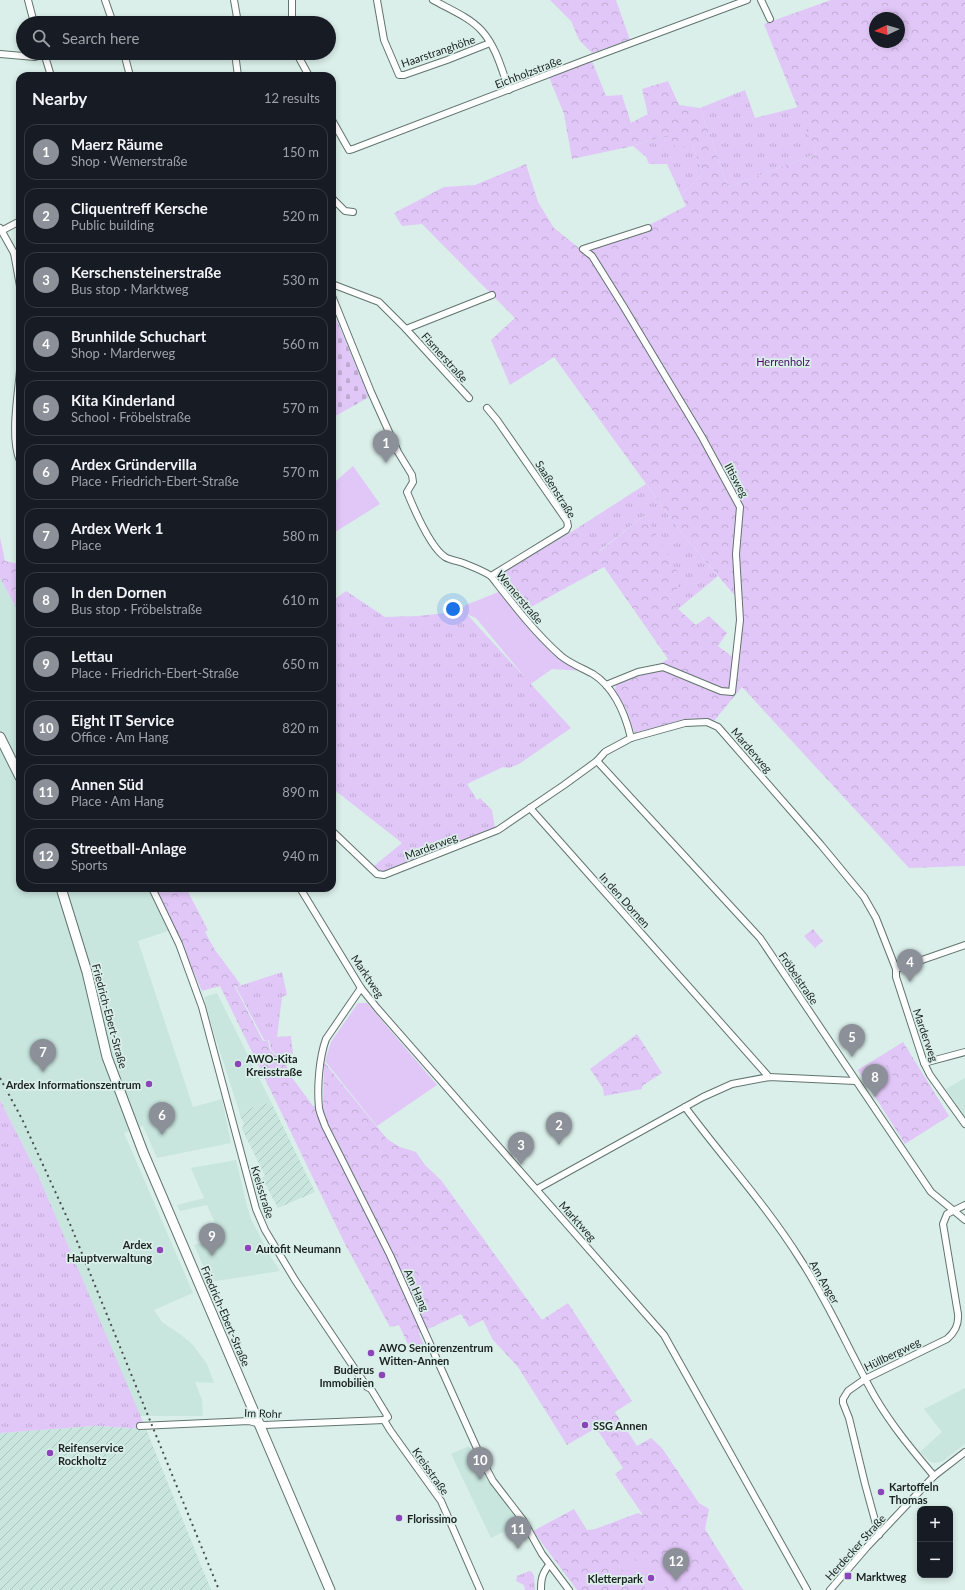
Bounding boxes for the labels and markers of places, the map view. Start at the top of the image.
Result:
pin: 1 [373,430,399,463]
pin: 4 [897,949,923,982]
pin: 5 [839,1024,865,1057]
pin: 7 [30,1039,56,1072]
place label: AWO-Kita Kreisstraße [245,1052,302,1078]
marker: AWO-Kita Kreisstraße [233,1059,243,1069]
pin: 8 [862,1064,888,1097]
place label: Ardex Informationszentrum [5,1078,141,1091]
marker: Ardex Informationszentrum [144,1079,154,1089]
pin: 6 [149,1102,175,1135]
pin: 2 [546,1112,572,1145]
pin: 3 [508,1132,534,1165]
pin: 9 [199,1223,225,1256]
place label: Ardex Hauptverwaltung [67,1238,152,1264]
place label: Autofit Neumann [255,1242,341,1255]
marker: Autofit Neumann [243,1243,253,1253]
marker: Ardex Hauptverwaltung [155,1245,165,1255]
place label: AWO Seniorenzentrum Witten-Annen [378,1341,493,1367]
marker: AWO Seniorenzentrum Witten-Annen [366,1348,376,1358]
place label: Buderus Immobilien [319,1363,374,1389]
marker: Buderus Immobilien [377,1370,387,1380]
place label: SSG Annen [593,1419,647,1432]
marker: SSG Annen [580,1420,590,1430]
place label: Reifenservice Rockholtz [58,1441,124,1467]
pin: 10 [467,1447,493,1480]
marker: Reifenservice Rockholtz [45,1448,55,1458]
place label: Kartoffeln Thomas [889,1480,939,1506]
marker: Kartoffeln Thomas [876,1487,886,1497]
place label: Florissimo [407,1512,457,1525]
marker: Florissimo [394,1513,404,1523]
pin: 11 [505,1516,531,1549]
pin: 12 [663,1548,689,1581]
place label: Marktweg [856,1570,907,1583]
marker: Marktweg [843,1571,853,1581]
place label: Kletterpark [587,1572,643,1585]
marker: Kletterpark [646,1573,656,1583]

